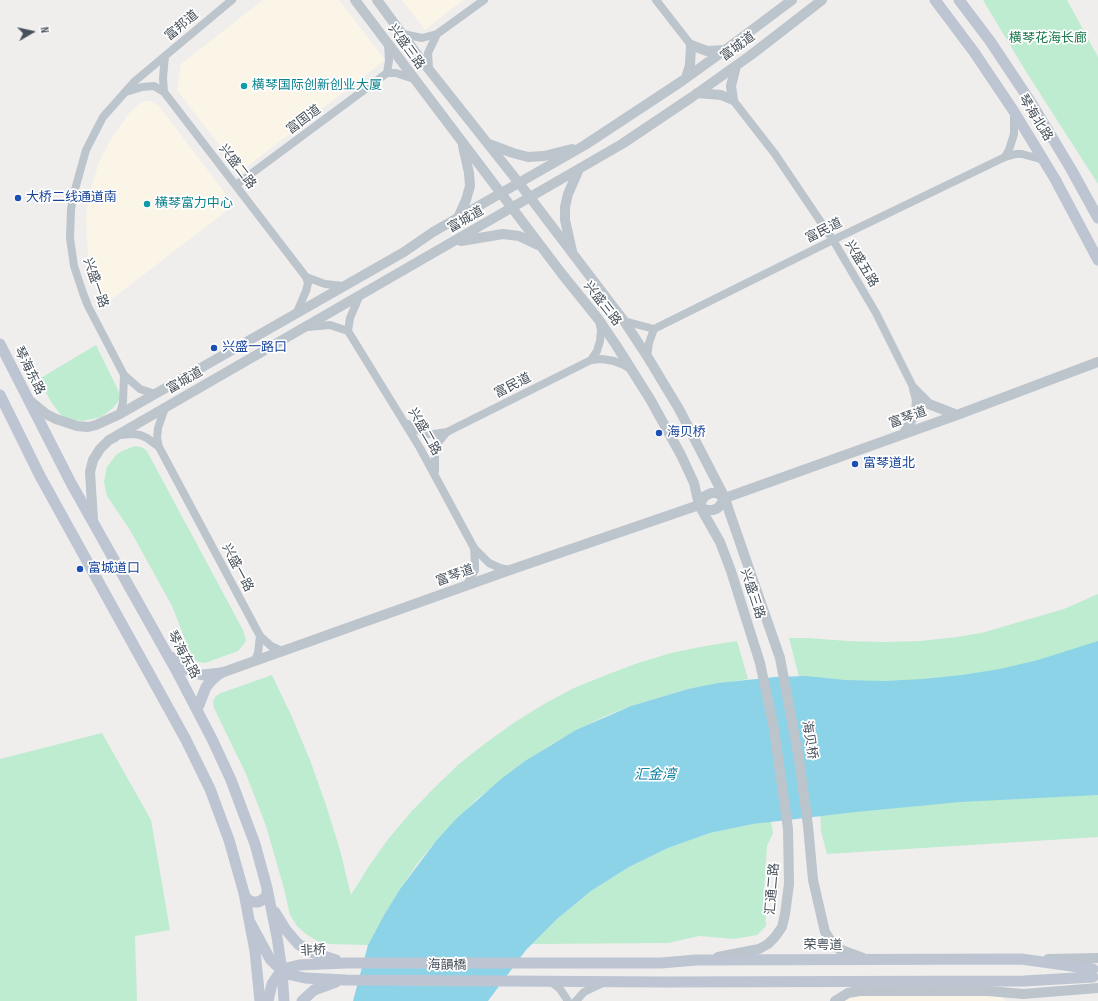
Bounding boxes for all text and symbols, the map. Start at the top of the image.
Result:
street label: 富邦道 [162,7,202,45]
north arrow [12,12,52,52]
street label: 兴盛三路 [384,21,428,73]
text: N [37,26,51,34]
street label: 富城道 [718,29,758,65]
park label: 横琴花海长廊 [1009,31,1087,47]
place label: 横琴国际创新创业大厦 [252,78,382,94]
marker: 横琴国际创新创业大厦 [239,81,249,91]
street label: 琴海北路 [1015,92,1055,144]
street label: 富国道 [284,102,324,138]
street label: 兴盛二路 [215,142,259,192]
place label: 大桥二线通道南 [26,190,117,206]
marker: 大桥二线通道南 [13,193,23,203]
place label: 橫琴富力中心 [155,196,233,212]
marker: 橫琴富力中心 [142,199,152,209]
street label: 富城道 [445,203,487,237]
street label: 富民道 [803,215,845,247]
street label: 兴盛五路 [841,238,881,290]
street label: 兴盛一路 [79,256,111,310]
street label: 兴盛三路 [580,279,624,329]
place label: 兴盛一路口 [222,340,287,356]
marker: 兴盛一路口 [209,343,219,353]
street label: 琴海东路 [10,344,48,398]
street label: 富城道 [164,364,206,398]
street label: 富民道 [492,370,534,402]
street label: 富琴道 [887,404,929,432]
street label: 兴盛二路 [404,406,444,458]
place label: 海贝桥 [667,425,706,441]
marker: 海贝桥 [654,428,664,438]
place label: 富琴道北 [863,456,915,472]
marker: 富琴道北 [850,459,860,469]
street label: 兴盛一路 [218,541,256,595]
place label: 富城道口 [88,561,140,577]
street label: 富琴道 [434,562,476,590]
marker: 富城道口 [75,564,85,574]
street label: 兴盛三路 [737,567,767,621]
street label: 琴海东路 [164,628,202,682]
street label: 海贝桥 [798,720,820,760]
water label: 汇金湾 [634,767,676,783]
street label: 汇通二路 [763,862,783,916]
street label: 荣粤道 [804,938,842,954]
street label: 非桥 [300,943,326,959]
street label: 海韻橋 [428,958,466,974]

